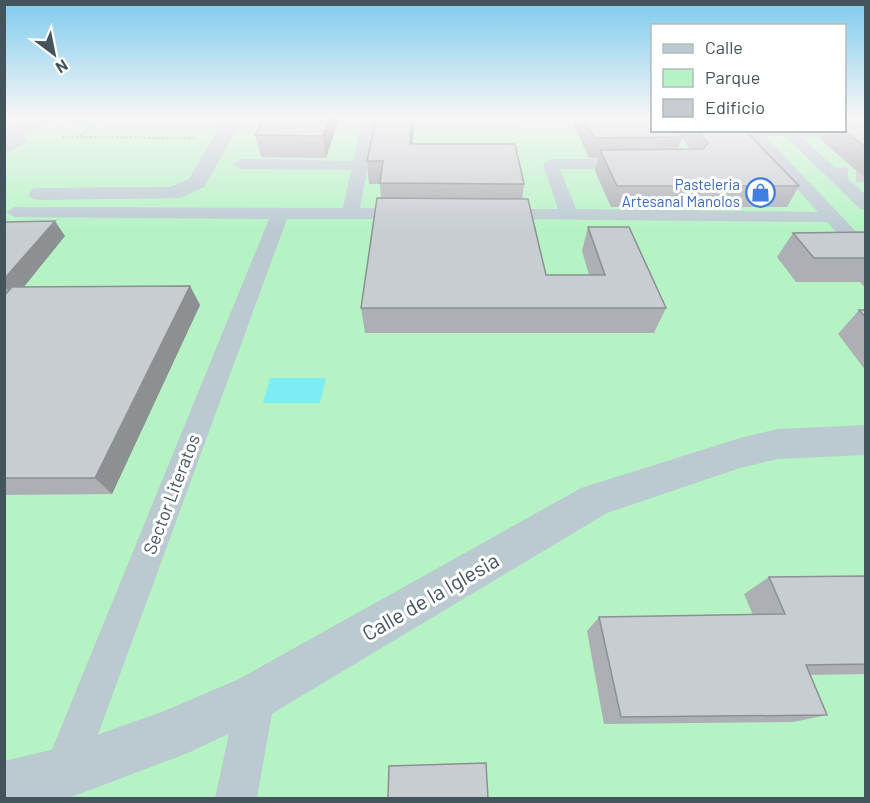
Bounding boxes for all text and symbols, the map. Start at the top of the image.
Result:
north arrow [24,24,84,84]
legend [651,24,846,132]
text: Calle [705,36,743,58]
text: N [53,56,72,78]
text: Parque [705,66,760,88]
text: Edificio [705,96,765,118]
place label: Pasteleria Artesanal Manolos [622,175,740,210]
shop icon: Pasteleria Artesanal Manolos [745,177,777,209]
street label: Sector Literatos [138,431,204,557]
street label: Calle de la Iglesia [357,547,503,645]

